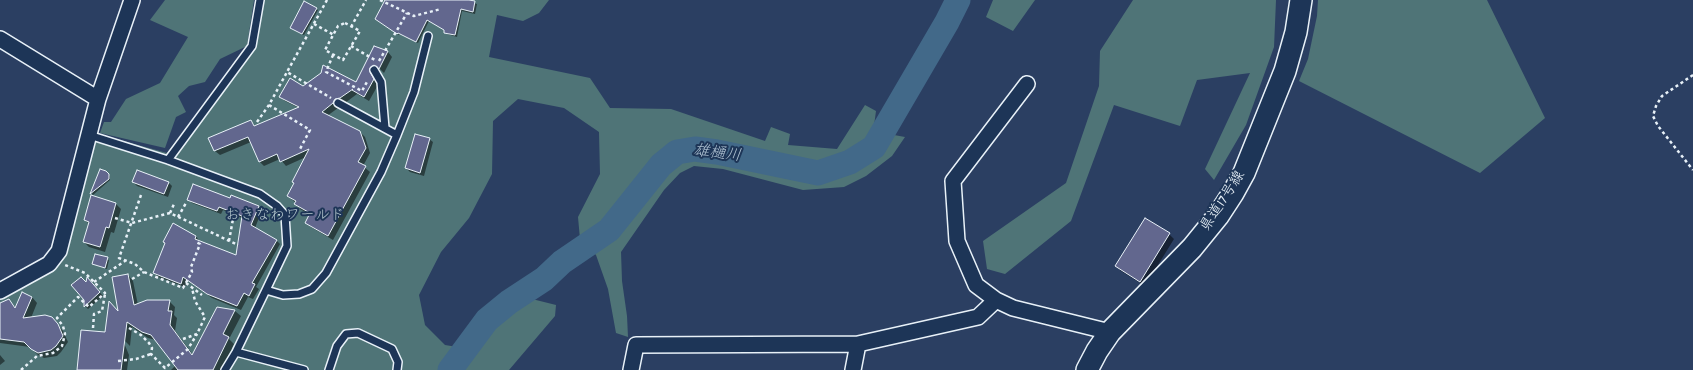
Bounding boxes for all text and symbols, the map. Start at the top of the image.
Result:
water label: 雄樋川 [692,143,742,167]
street label: 県道17号線 [1198,168,1250,236]
park label: おきなわワールド [225,208,345,226]

